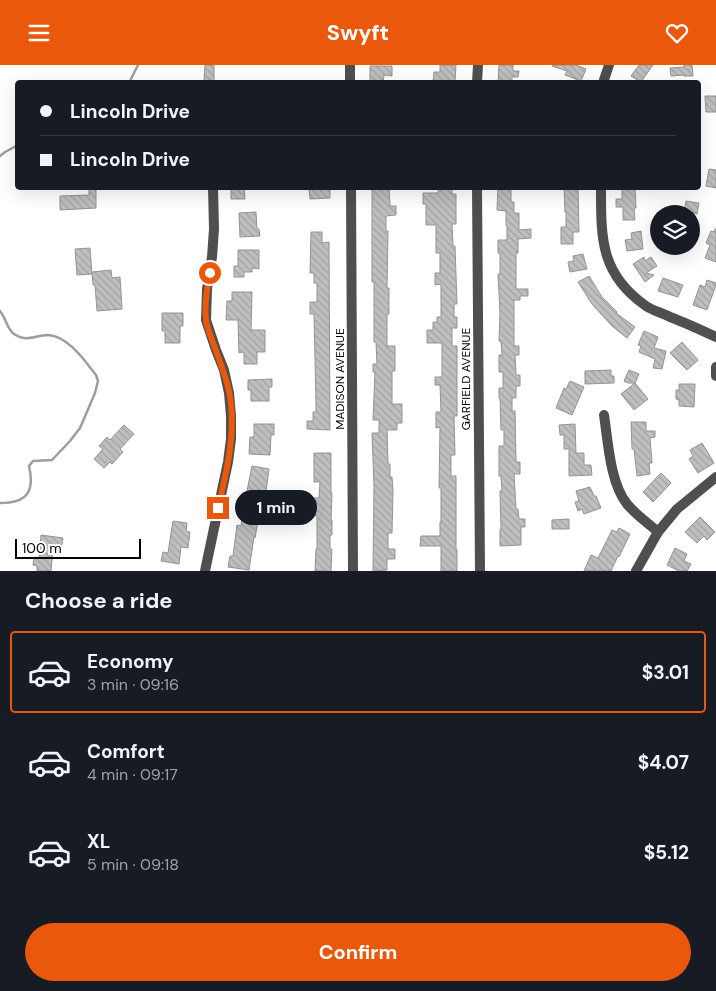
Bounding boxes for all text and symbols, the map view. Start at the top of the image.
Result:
text: Swyft [327,18,389,47]
icon: menu [25,19,53,47]
icon: heart [663,19,691,47]
text: Lincoln Drive [70,99,190,124]
text: Lincoln Drive [70,147,190,172]
map controls [650,205,700,255]
button: layers [650,205,700,255]
route start [199,262,221,284]
street label: MADISON AVENUE [332,328,348,430]
street label: GARFIELD AVENUE [458,328,474,430]
callout: 1 min [236,491,318,525]
route end [207,497,229,519]
text: 1 min [257,497,295,518]
scale bar [15,536,141,559]
text: 100 m [22,539,62,557]
text: Choose a ride [25,586,173,615]
text: Economy [87,649,174,674]
icon: car [27,650,72,695]
text: $3.01 [642,660,689,685]
text: 3 min · 09:16 [87,674,179,695]
text: Comfort [87,739,165,764]
icon: car [27,740,72,785]
text: $4.07 [638,750,689,775]
text: 4 min · 09:17 [87,764,178,785]
text: XL [87,829,110,854]
icon: car [27,830,72,875]
text: $5.12 [644,840,689,865]
text: 5 min · 09:18 [87,854,179,875]
button: Confirm [25,923,691,981]

